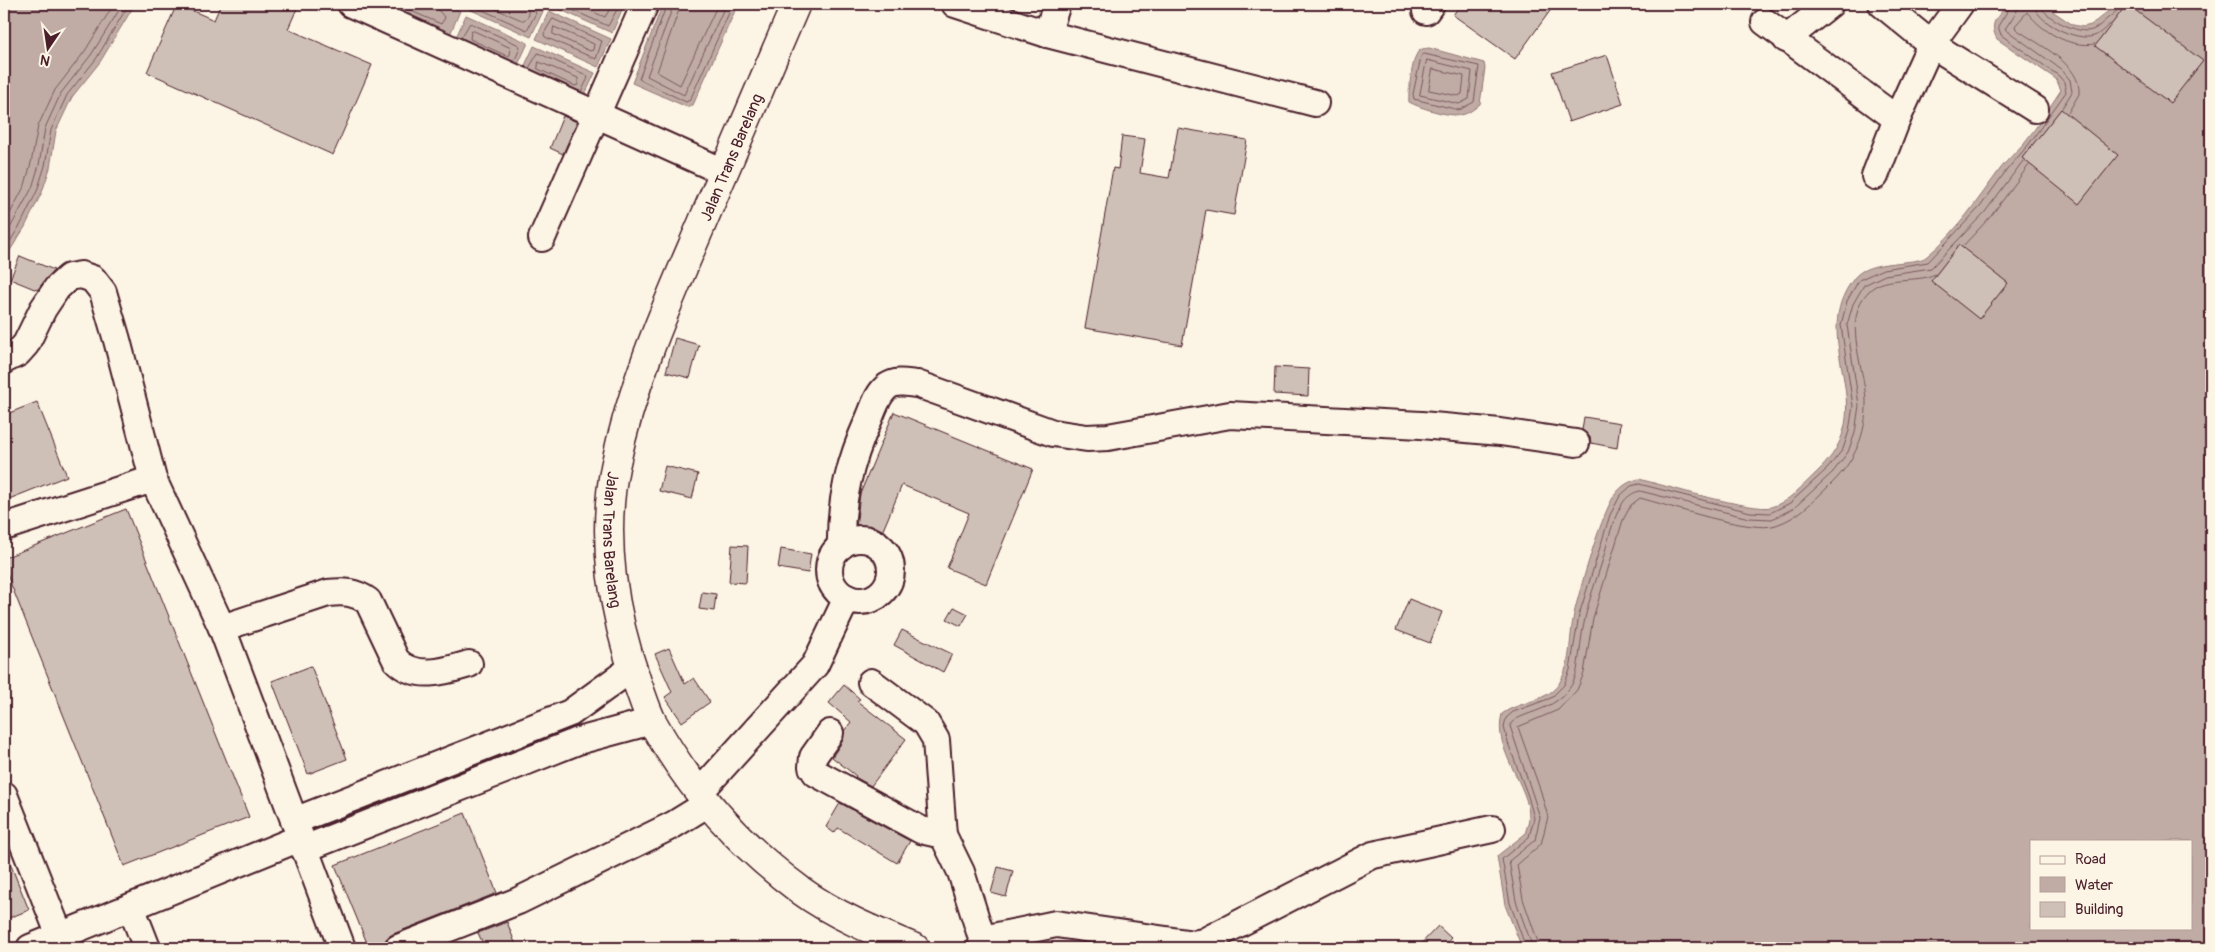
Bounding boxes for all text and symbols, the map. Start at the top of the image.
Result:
north arrow [22,22,72,72]
text: N [39,51,52,70]
street label: Jalan Trans Barelang [696,91,768,224]
street label: Jalan Trans Barelang [598,470,626,610]
legend [2030,840,2192,930]
text: Road [2075,850,2106,869]
text: Water [2075,876,2114,895]
text: Building [2075,900,2123,919]

